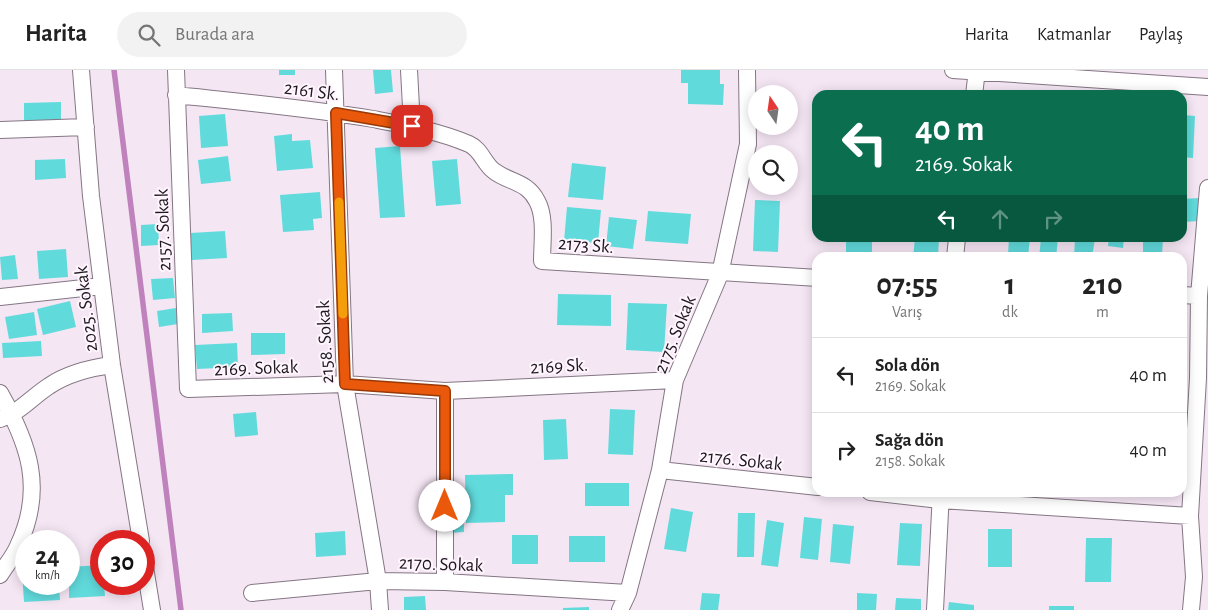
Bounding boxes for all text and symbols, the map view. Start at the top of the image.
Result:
search box [117,12,467,57]
icon: search [135,21,163,49]
text: Harita [25,22,87,46]
text: Burada ara [175,25,254,44]
text: Harita [965,26,1009,44]
text: Katmanlar [1037,26,1111,44]
text: Paylaş [1139,26,1183,44]
street label: 2161 Sk. [283,79,341,104]
north arrow [748,85,798,135]
map controls [748,85,798,195]
pin [391,105,433,147]
icon: left [832,110,897,175]
icon: arrive [398,112,426,140]
text: 40 m [915,112,984,147]
button: search [748,145,798,195]
text: 2169. Sokak [915,153,1012,175]
street label: 2157. Sokak [153,188,174,271]
icon: left [933,205,961,233]
icon: ahead [986,205,1014,233]
icon: right [1039,205,1067,233]
street label: 2173 Sk. [557,234,614,257]
street label: 2025. Sokak [72,264,101,353]
text: 07:55 [876,270,938,300]
text: 1 [1005,270,1015,300]
text: 210 [1082,270,1123,300]
street label: 2175. Sokak [651,293,700,376]
street label: 2158. Sokak [314,300,337,384]
text: Varış [892,304,922,320]
text: dk [1002,304,1018,320]
text: m [1096,304,1109,320]
street label: 2169 Sk. [530,355,589,378]
text: Sola dön [875,356,940,375]
street label: 2169. Sokak [214,358,299,379]
icon: left [832,361,860,389]
text: 40 m [1129,366,1167,385]
text: 2169. Sokak [875,378,946,394]
text: Sağa dön [875,431,944,450]
icon: right [832,436,860,464]
text: 40 m [1129,441,1167,460]
street label: 2176. Sokak [698,447,784,474]
text: 2158. Sokak [875,453,945,469]
position arrow [418,479,470,531]
speed limit sign: 30 [90,530,155,595]
text: 24 [35,544,60,569]
street label: 2170. Sokak [399,554,484,575]
text: km/h [35,569,60,581]

